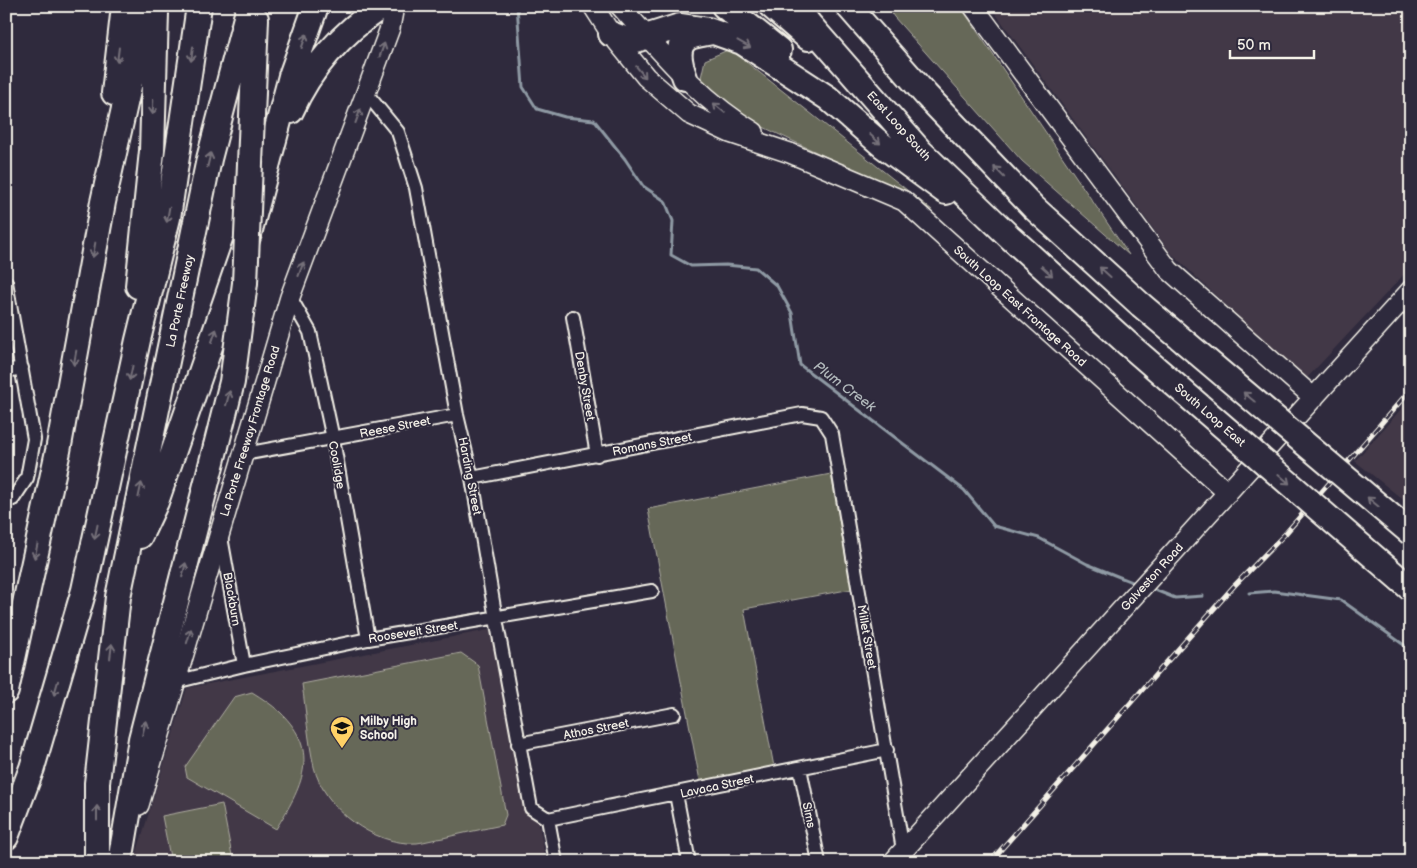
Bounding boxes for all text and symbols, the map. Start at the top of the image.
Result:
scale bar [1230,28,1313,60]
one-way arrow [300,34,309,50]
text: 50 m [1237,36,1271,55]
one-way arrow [736,40,751,49]
one-way arrow [378,43,387,58]
one-way arrow [113,46,123,62]
one-way arrow [187,46,197,62]
one-way arrow [636,65,647,78]
street label: East Loop South [863,88,934,165]
one-way arrow [149,99,158,115]
one-way arrow [713,102,726,114]
one-way arrow [354,109,363,124]
one-way arrow [868,133,881,145]
one-way arrow [205,153,214,169]
one-way arrow [993,165,1005,178]
one-way arrow [162,207,172,223]
one-way arrow [89,241,99,257]
street label: South Loop East Frontage Road [950,243,1089,370]
street label: La Porte Freeway [163,253,198,349]
one-way arrow [297,261,306,277]
one-way arrow [1040,265,1053,277]
one-way arrow [1098,266,1111,278]
one-way arrow [210,329,219,344]
street label: La Porte Freeway Frontage Road [217,344,284,518]
one-way arrow [69,349,79,365]
street label: Denby Street [571,350,598,422]
water label: Plum Creek [810,358,880,416]
one-way arrow [125,365,135,381]
street label: South Loop East [1171,381,1248,450]
one-way arrow [224,391,233,407]
one-way arrow [1243,392,1256,403]
street label: Reese Street [358,413,432,442]
street label: Romans Street [611,429,693,460]
street label: Harding Street [455,436,484,517]
street label: Coolidge [325,440,348,490]
one-way arrow [1277,473,1290,484]
one-way arrow [136,483,146,499]
one-way arrow [1367,496,1380,508]
one-way arrow [91,524,100,540]
street label: Galveston Road [1118,540,1187,614]
one-way arrow [31,542,41,558]
one-way arrow [180,563,189,579]
street label: Blackburn [219,571,244,627]
street label: Millet Street [853,604,880,671]
street label: Roosevelt Street [367,618,459,647]
one-way arrow [185,628,195,644]
one-way arrow [106,644,116,660]
one-way arrow [50,679,60,695]
place label: Milby High School [360,714,417,743]
school or university icon: Milby High School [329,715,355,749]
street label: Athos Street [562,716,630,743]
one-way arrow [139,720,149,736]
street label: Lavaca Street [679,771,756,802]
street label: Sims [798,801,819,829]
one-way arrow [92,805,102,822]

